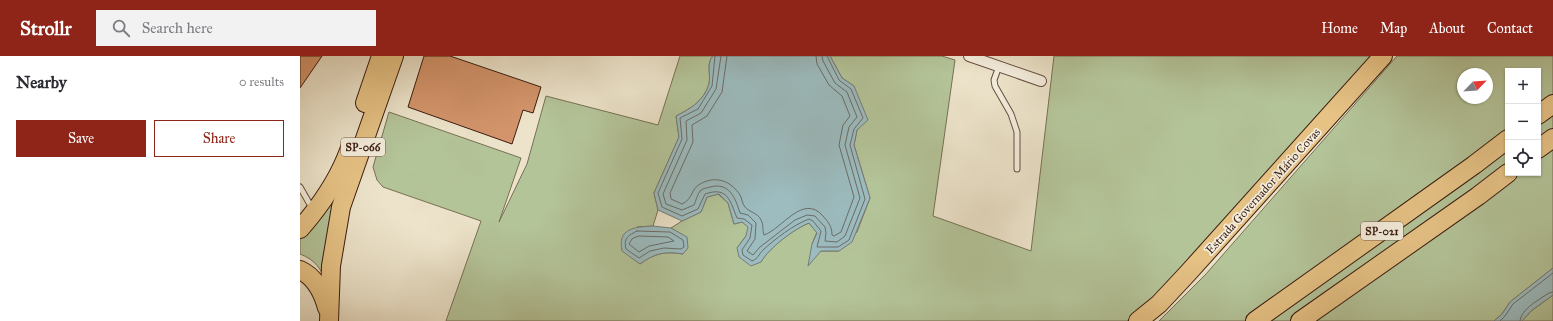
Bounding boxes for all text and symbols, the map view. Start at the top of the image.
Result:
search box [96,10,376,46]
text: Strollr [20,17,72,40]
icon: search [110,17,132,39]
text: Search here [142,19,213,37]
text: Home [1321,20,1358,37]
text: Map [1380,20,1407,37]
text: About [1429,20,1465,37]
text: Contact [1487,20,1533,37]
north arrow [1457,68,1493,104]
map controls [1505,68,1541,176]
button: + [1505,68,1541,104]
text: Nearby [16,72,67,93]
text: 0 results [239,74,284,90]
button: − [1505,104,1541,140]
button: Save [16,120,146,157]
button: Share [154,120,284,157]
street label: Estrada Governador Mário Covas [1203,125,1323,257]
road number: SP-066 [341,138,385,156]
button: locate [1505,140,1541,176]
road number: SP-021 [1361,222,1403,240]

